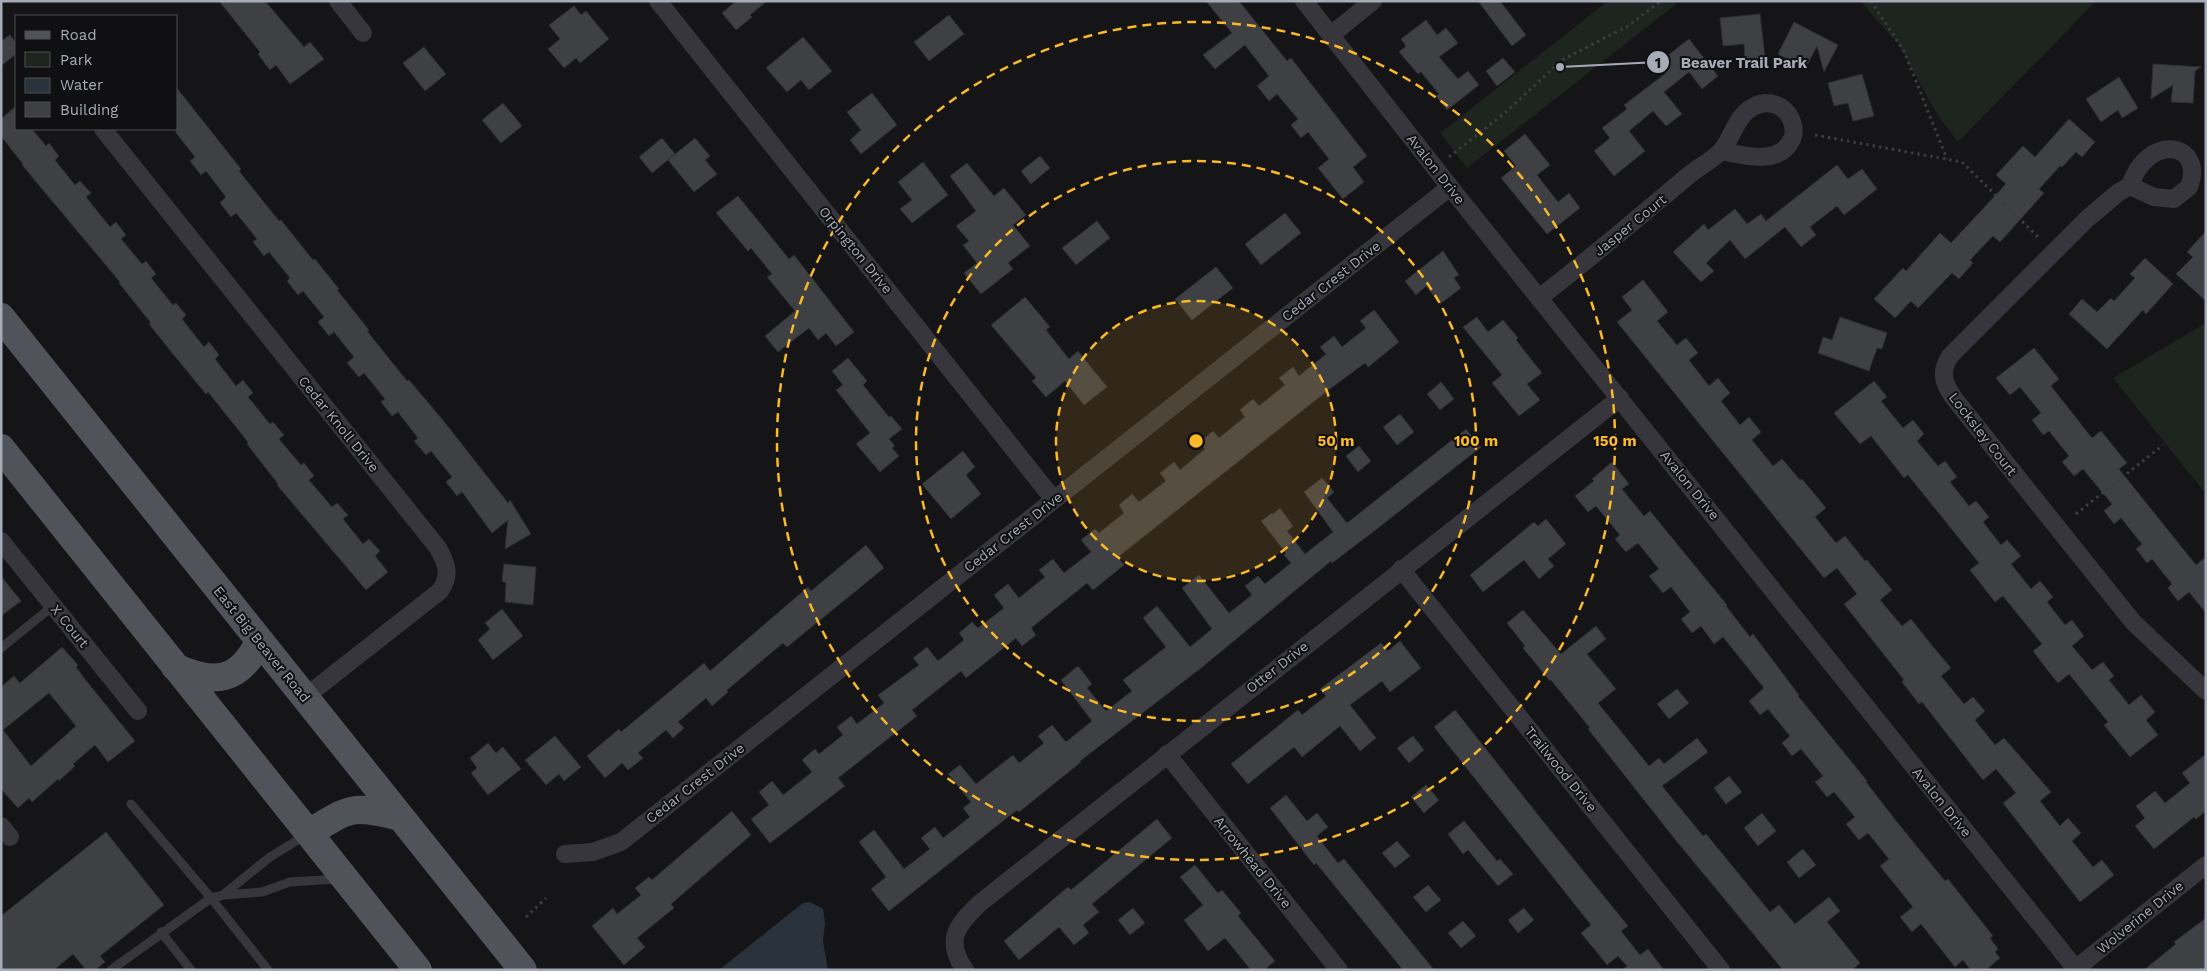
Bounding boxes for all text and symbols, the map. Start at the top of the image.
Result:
legend [15,15,178,130]
text: Road [60,26,97,44]
callout: Beaver Trail Park [1645,47,1817,77]
text: Park [60,51,93,69]
text: 1 [1655,54,1661,72]
text: Beaver Trail Park [1681,54,1808,72]
text: Water [60,76,103,94]
text: Building [60,101,118,119]
street label: Avalon Drive [1404,131,1468,207]
street label: Jasper Court [1591,191,1669,259]
street label: Orpington Drive [816,203,896,297]
street label: Cedar Crest Drive [1279,238,1383,324]
street label: Cedar Knoll Drive [296,373,382,475]
street label: Locksley Court [1946,389,2020,479]
centre of rings [1187,432,1205,450]
text: 50 m [1318,432,1354,450]
text: 100 m [1454,432,1498,450]
text: 150 m [1593,432,1637,450]
street label: Avalon Drive [1657,447,1723,523]
street label: Cedar Crest Drive [961,489,1065,575]
street label: East Big Beaver Road [210,583,314,705]
street label: X Court [48,601,92,651]
street label: Otter Drive [1243,638,1311,696]
street label: Trailwood Drive [1522,723,1600,815]
street label: Cedar Crest Drive [643,740,747,826]
street label: Avalon Drive [1909,764,1975,840]
street label: Arrowhead Drive [1211,813,1295,911]
street label: Wolverine Drive [2094,877,2186,957]

